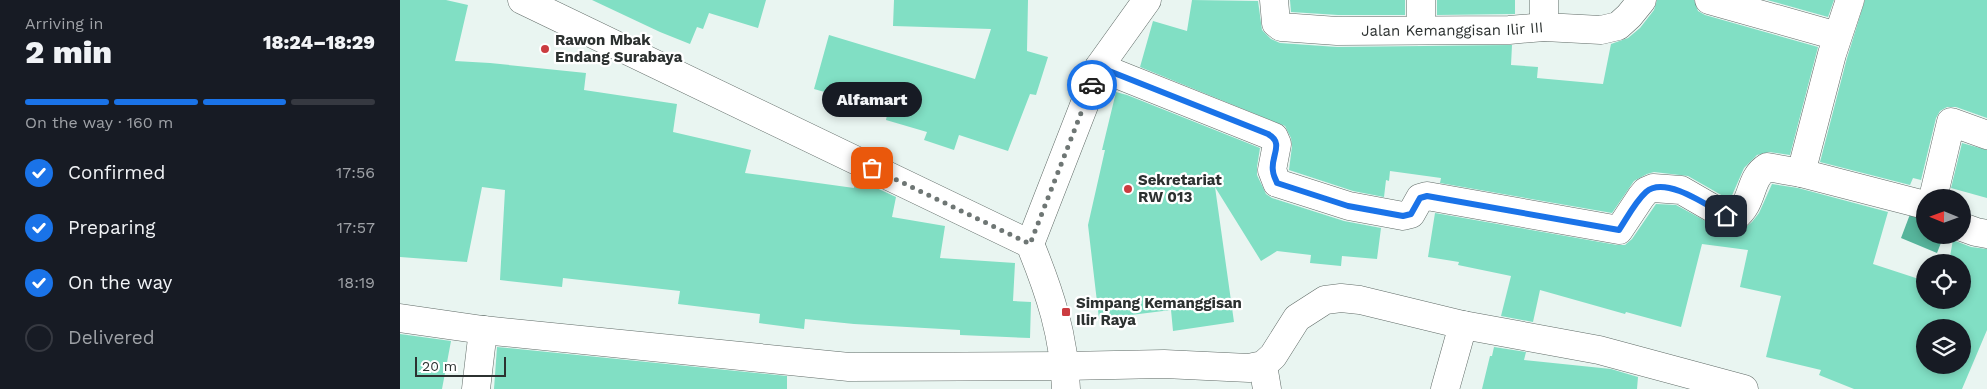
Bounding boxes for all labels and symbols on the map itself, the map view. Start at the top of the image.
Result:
street label: Jalan Kemanggisan Ilir III [1361,18,1544,40]
place label: Rawon Mbak Endang Surabaya [555,31,683,66]
marker: Rawon Mbak Endang Surabaya [539,43,551,55]
courier [1067,60,1117,110]
callout: Alfamart [822,83,922,118]
pin [851,147,893,189]
place label: Sekretariat RW 013 [1138,171,1222,206]
marker: Sekretariat RW 013 [1122,183,1134,195]
north arrow [1916,189,1971,244]
pin [1705,195,1747,237]
place label: Simpang Kemanggisan Ilir Raya [1076,294,1242,329]
marker: Simpang Kemanggisan Ilir Raya [1060,306,1072,318]
scale bar [415,354,506,377]

